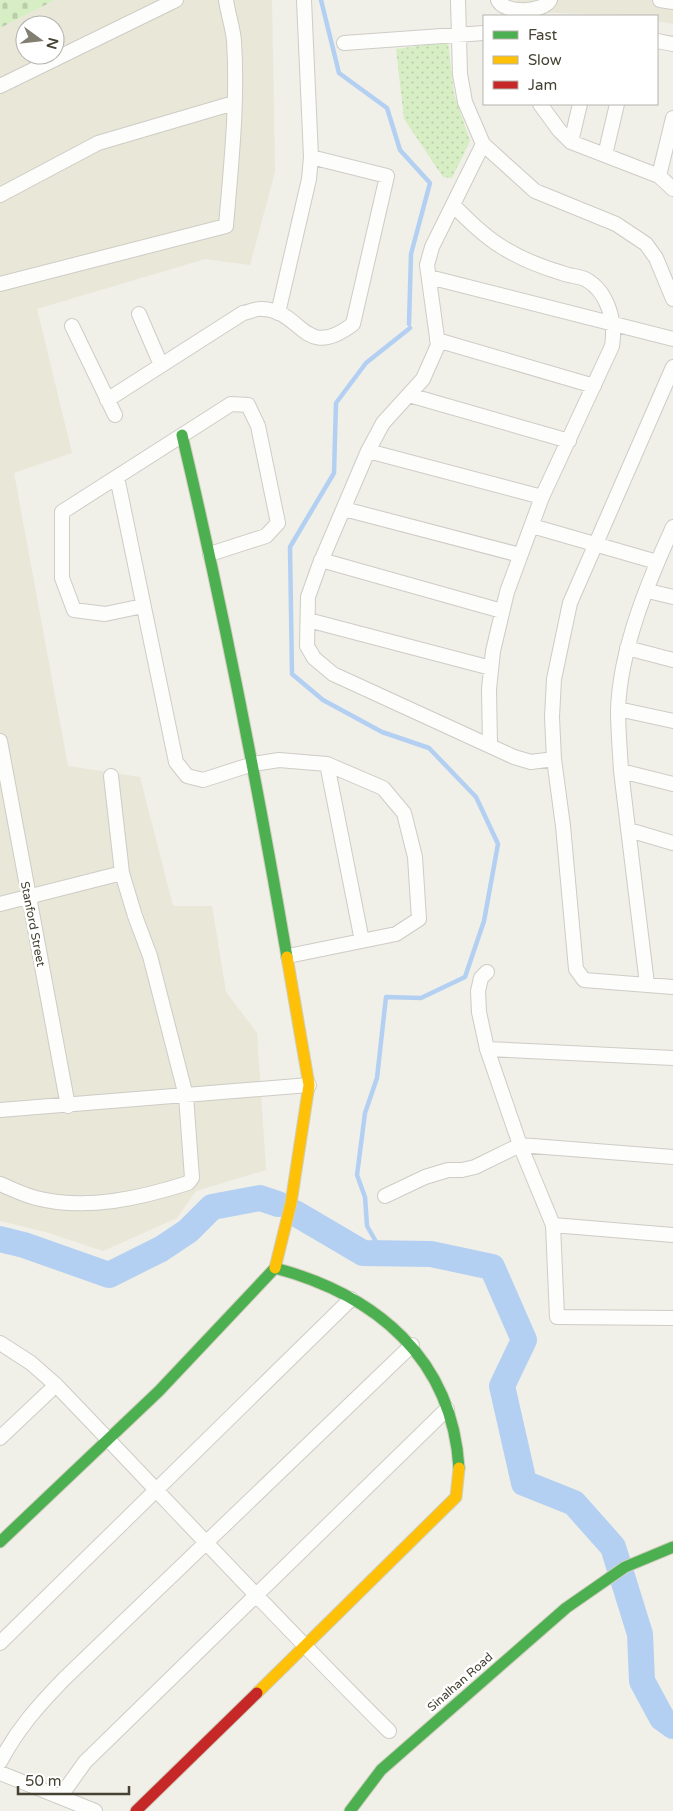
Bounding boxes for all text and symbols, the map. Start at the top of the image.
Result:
north arrow [15,15,65,65]
legend [483,15,658,105]
text: Fast [528,26,558,44]
text: N [42,36,62,51]
text: Slow [528,51,562,69]
text: Jam [528,76,557,94]
street label: Stanford Street [18,880,48,968]
street label: Sinalhan Road [424,1650,496,1714]
scale bar [18,1764,129,1796]
text: 50 m [25,1772,62,1790]

